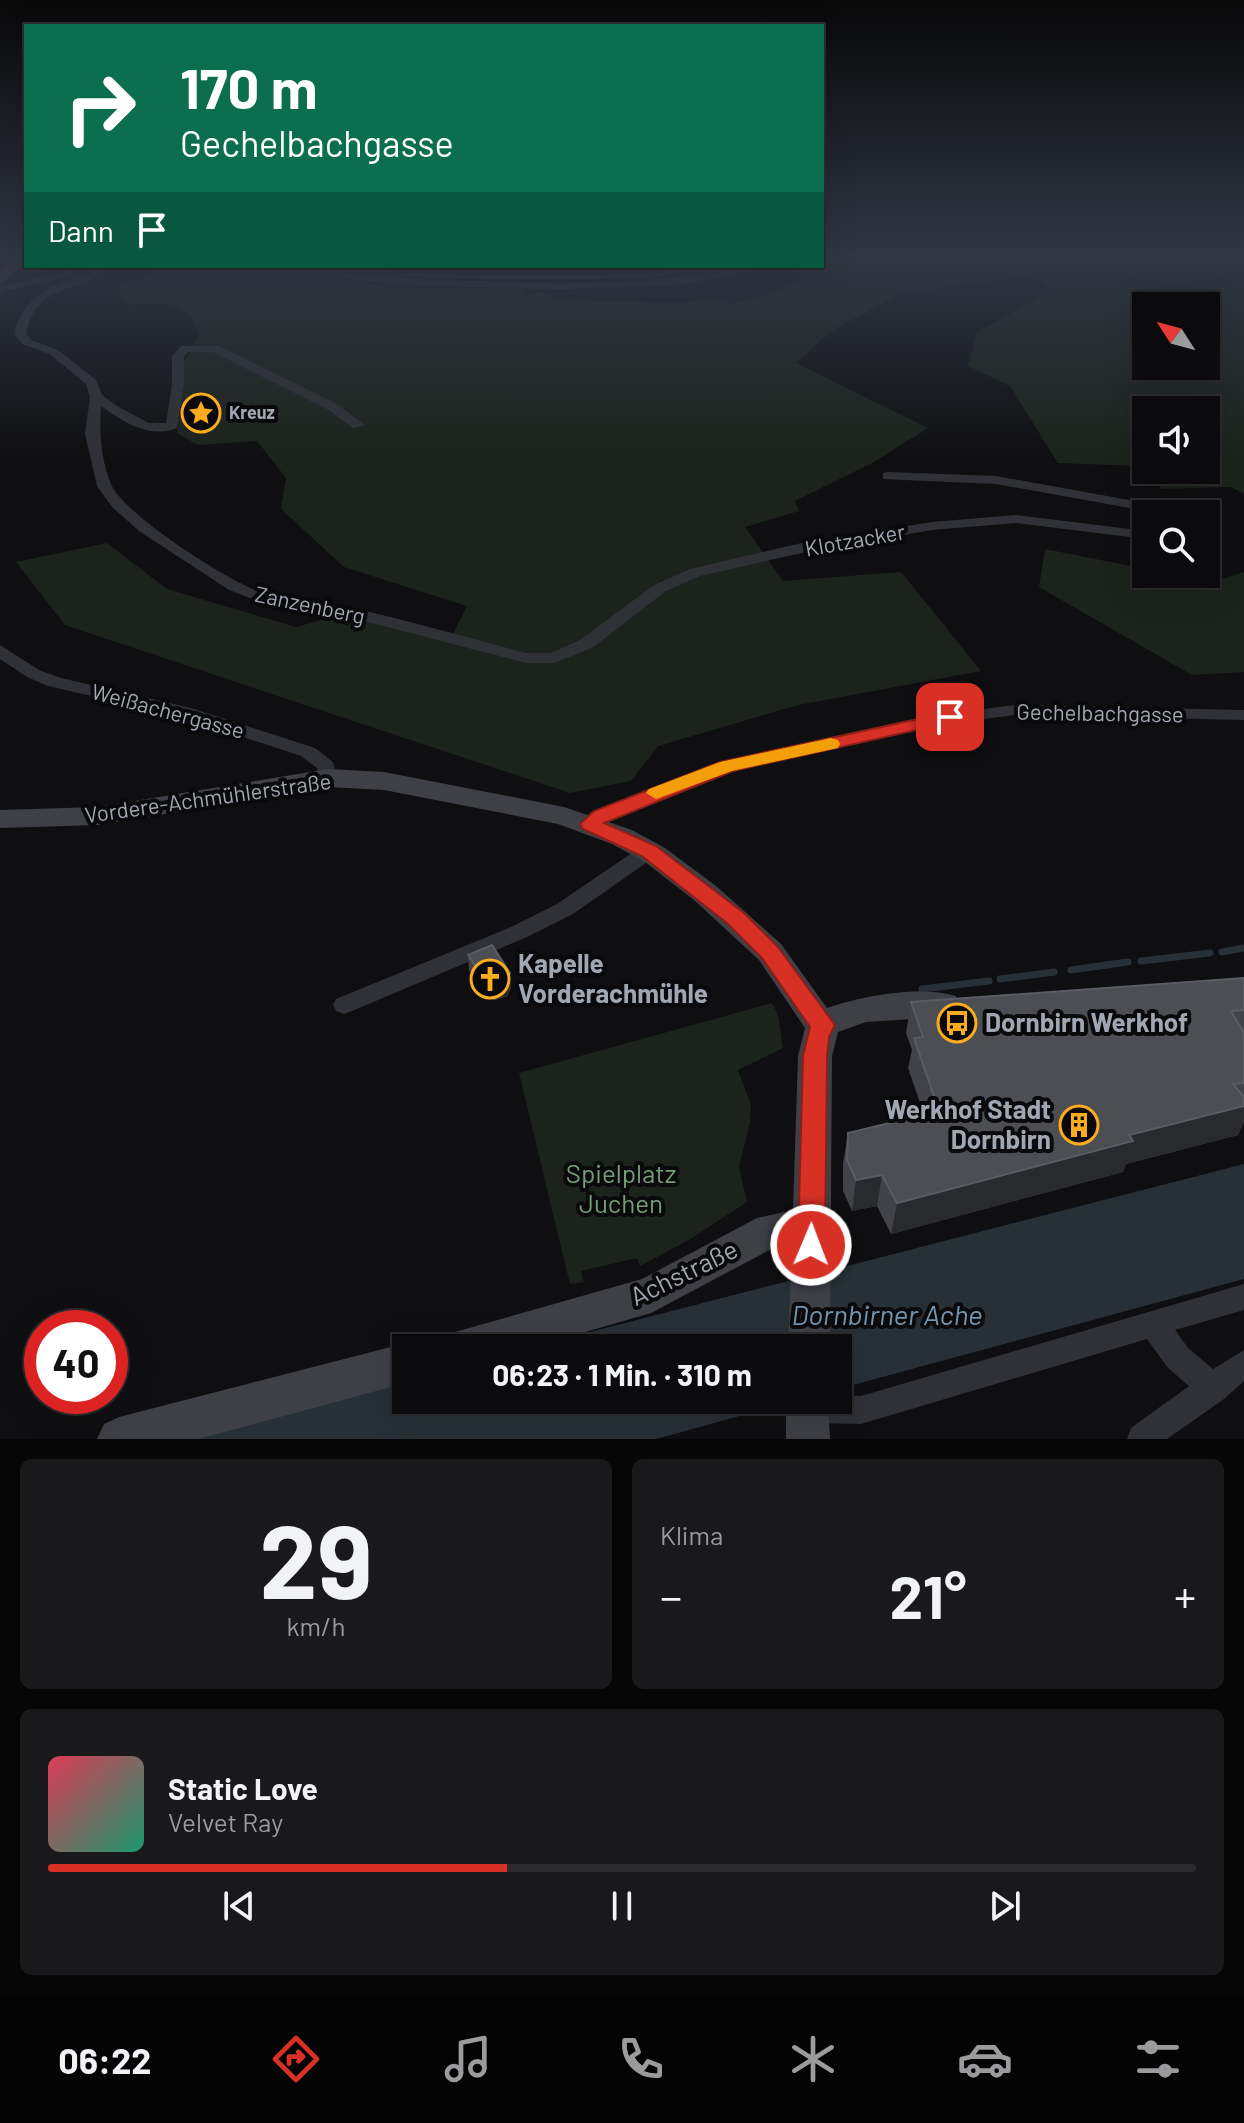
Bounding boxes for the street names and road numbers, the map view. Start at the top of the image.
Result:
street label: Klotzacker [803,517,907,561]
street label: Zanzenberg [253,580,368,628]
street label: Weißachergasse [89,677,248,743]
street label: Gechelbachgasse [1016,698,1184,726]
street label: Vordere-Achmühlerstraße [83,767,333,827]
street label: Achstraße [624,1232,742,1311]

